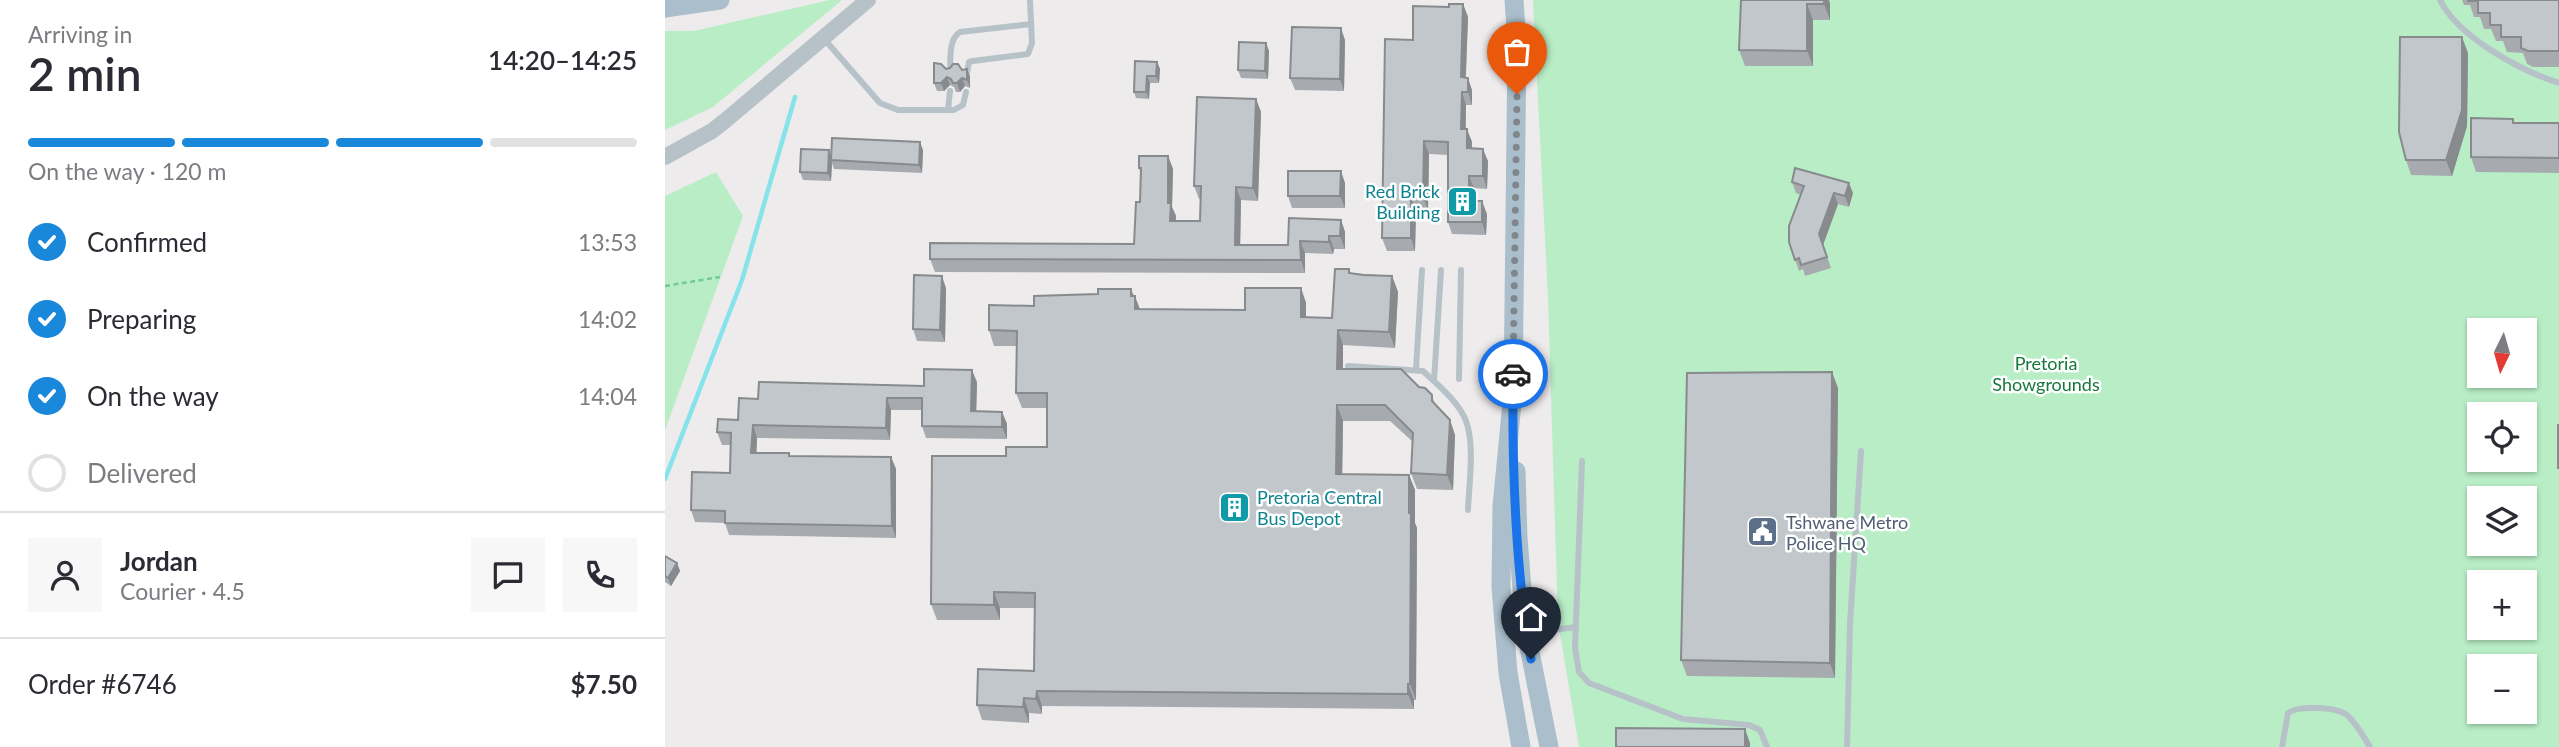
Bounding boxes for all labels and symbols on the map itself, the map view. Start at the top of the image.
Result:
pin [1487,22,1547,94]
place label: Red Brick Building [1365,180,1441,223]
building icon: Red Brick Building [1446,184,1480,218]
north arrow [2467,318,2537,388]
courier [1478,339,1548,409]
park label: Pretoria Showgrounds [1992,352,2100,395]
place label: Pretoria Central Bus Depot [1257,486,1382,529]
building icon: Pretoria Central Bus Depot [1217,490,1251,524]
place label: Tshwane Metro Police HQ [1786,511,1908,554]
public building icon: Tshwane Metro Police HQ [1746,515,1780,549]
pin [1501,587,1561,659]

